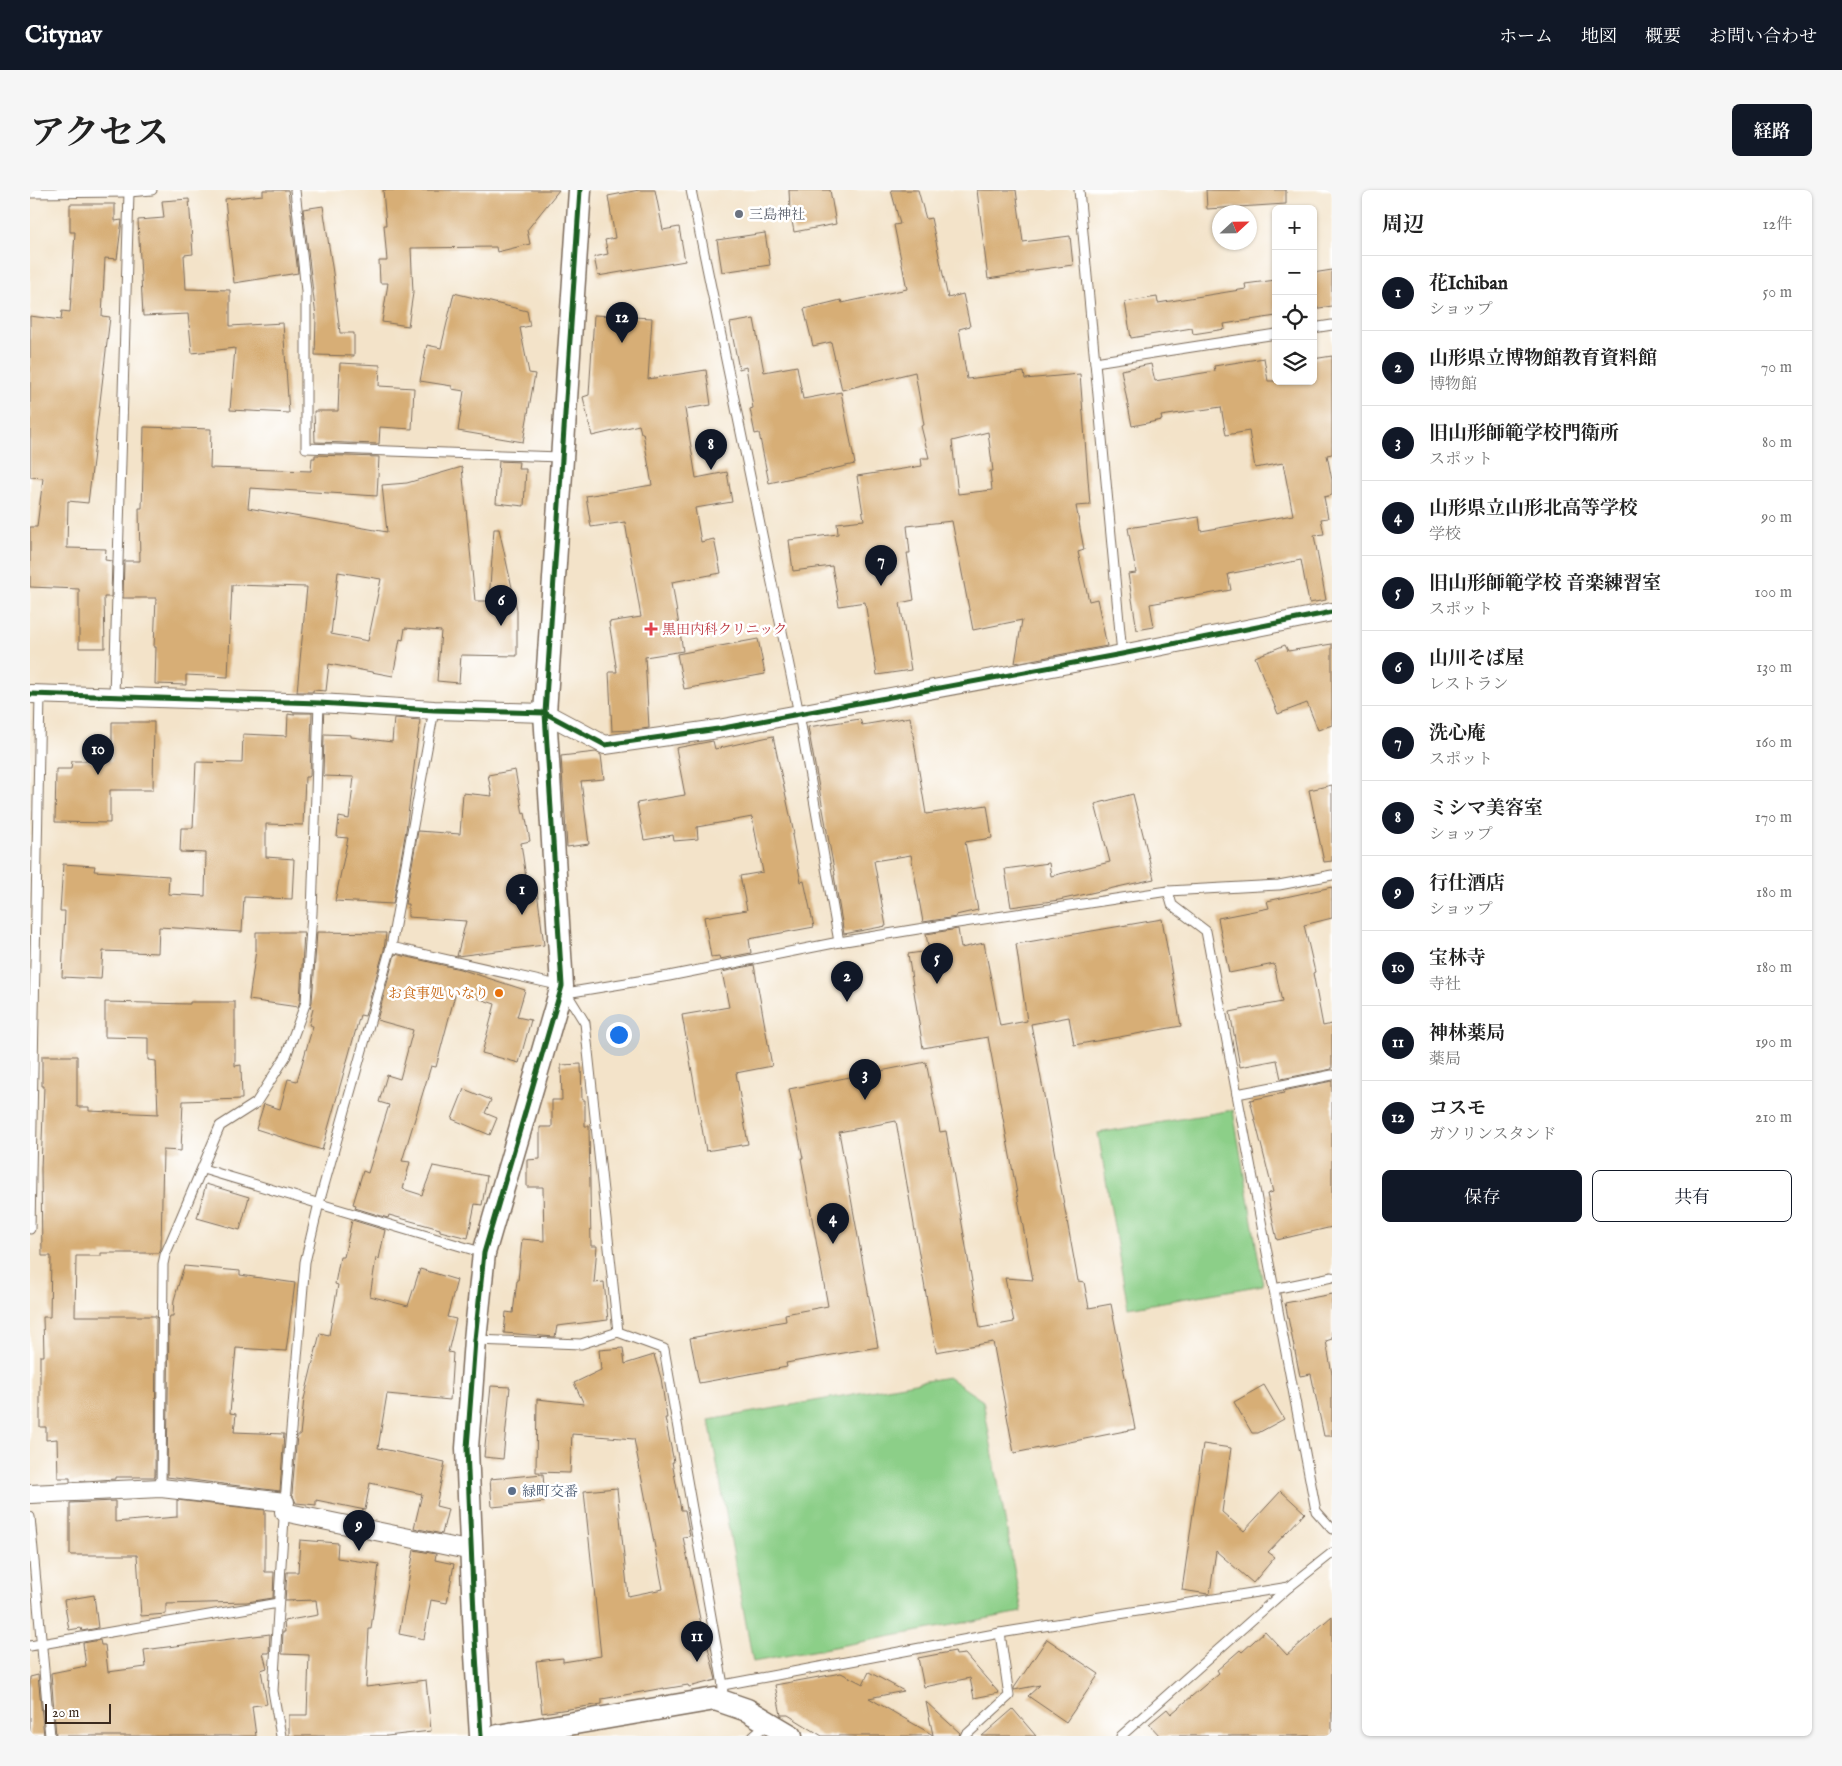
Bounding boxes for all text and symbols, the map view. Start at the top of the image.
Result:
text: Citynav [25,20,102,51]
text: ホーム [1499,26,1553,49]
text: 地図 [1581,26,1617,49]
text: 概要 [1645,26,1681,49]
text: お問い合わせ [1709,26,1817,49]
button: 経路 [1732,104,1812,156]
text: アクセス [30,112,169,157]
north arrow [1212,205,1257,250]
map controls [1272,205,1317,385]
button: + [1272,205,1317,250]
place label: 三島神社 [749,206,805,224]
marker: 三島神社 [733,208,745,220]
text: 周辺 [1382,212,1424,239]
text: 12件 [1763,215,1792,235]
button: − [1272,250,1317,295]
text: 花Ichiban [1429,272,1508,296]
text: 1 [1395,283,1401,303]
text: 50 m [1763,283,1792,303]
button: locate [1272,295,1317,340]
text: ショップ [1429,300,1493,320]
pin: 12 [606,302,638,343]
button: layers [1272,340,1317,385]
text: 山形県立博物館教育資料館 [1429,347,1657,371]
text: 2 [1394,358,1402,378]
text: 70 m [1761,358,1792,378]
text: 博物館 [1429,375,1477,395]
text: 旧山形師範学校門衛所 [1429,422,1619,446]
pin: 8 [695,429,727,470]
text: 3 [1395,433,1401,453]
text: 80 m [1762,433,1792,453]
text: スポット [1429,450,1493,470]
text: 山形県立山形北高等学校 [1429,497,1638,521]
text: 4 [1394,508,1402,528]
text: 90 m [1761,508,1792,528]
text: 学校 [1429,525,1461,545]
pin: 7 [865,545,897,586]
text: 旧山形師範学校 音楽練習室 [1429,572,1661,596]
text: 5 [1395,583,1401,603]
text: 100 m [1755,583,1792,603]
pin: 6 [485,585,517,626]
text: スポット [1429,600,1493,620]
place label: 黒田内科クリニック [662,621,787,639]
marker: 黒田内科クリニック [644,622,658,636]
text: 山川そば屋 [1429,647,1524,671]
text: 6 [1395,658,1401,678]
text: 130 m [1756,658,1792,678]
text: レストラン [1429,675,1509,695]
text: 洗心庵 [1429,722,1486,746]
text: 7 [1394,733,1402,753]
text: 160 m [1756,733,1792,753]
pin: 10 [82,734,114,775]
text: スポット [1429,750,1493,770]
text: ミシマ美容室 [1429,797,1543,821]
text: 8 [1395,808,1401,828]
text: 170 m [1755,808,1792,828]
text: ショップ [1429,825,1493,845]
text: 行仕酒店 [1429,872,1505,896]
pin: 1 [506,874,538,915]
text: 9 [1395,883,1401,903]
text: 180 m [1756,883,1792,903]
text: ショップ [1429,900,1493,920]
pin: 5 [921,943,953,984]
text: 宝林寺 [1429,947,1486,971]
text: 10 [1391,958,1405,978]
text: 180 m [1756,958,1792,978]
pin: 2 [831,961,863,1002]
text: 寺社 [1429,975,1461,995]
place label: お食事処 いなり [388,985,489,1003]
marker: お食事処 いなり [493,987,505,999]
your location [606,1022,632,1048]
text: 神林薬局 [1429,1022,1505,1046]
text: 11 [1392,1033,1404,1053]
text: 190 m [1755,1033,1792,1053]
text: 薬局 [1429,1050,1461,1070]
pin: 3 [849,1059,881,1100]
text: コスモ [1429,1097,1486,1121]
text: 12 [1391,1108,1405,1128]
text: 210 m [1755,1108,1792,1128]
text: ガソリンスタンド [1429,1125,1557,1145]
button: 保存 [1382,1170,1582,1222]
button: 共有 [1592,1170,1792,1222]
pin: 4 [817,1203,849,1244]
place label: 緑町交番 [522,1483,578,1501]
marker: 緑町交番 [506,1485,518,1497]
pin: 9 [343,1510,375,1551]
pin: 11 [681,1621,713,1662]
scale bar [45,1701,111,1724]
text: 20 m [52,1704,79,1722]

